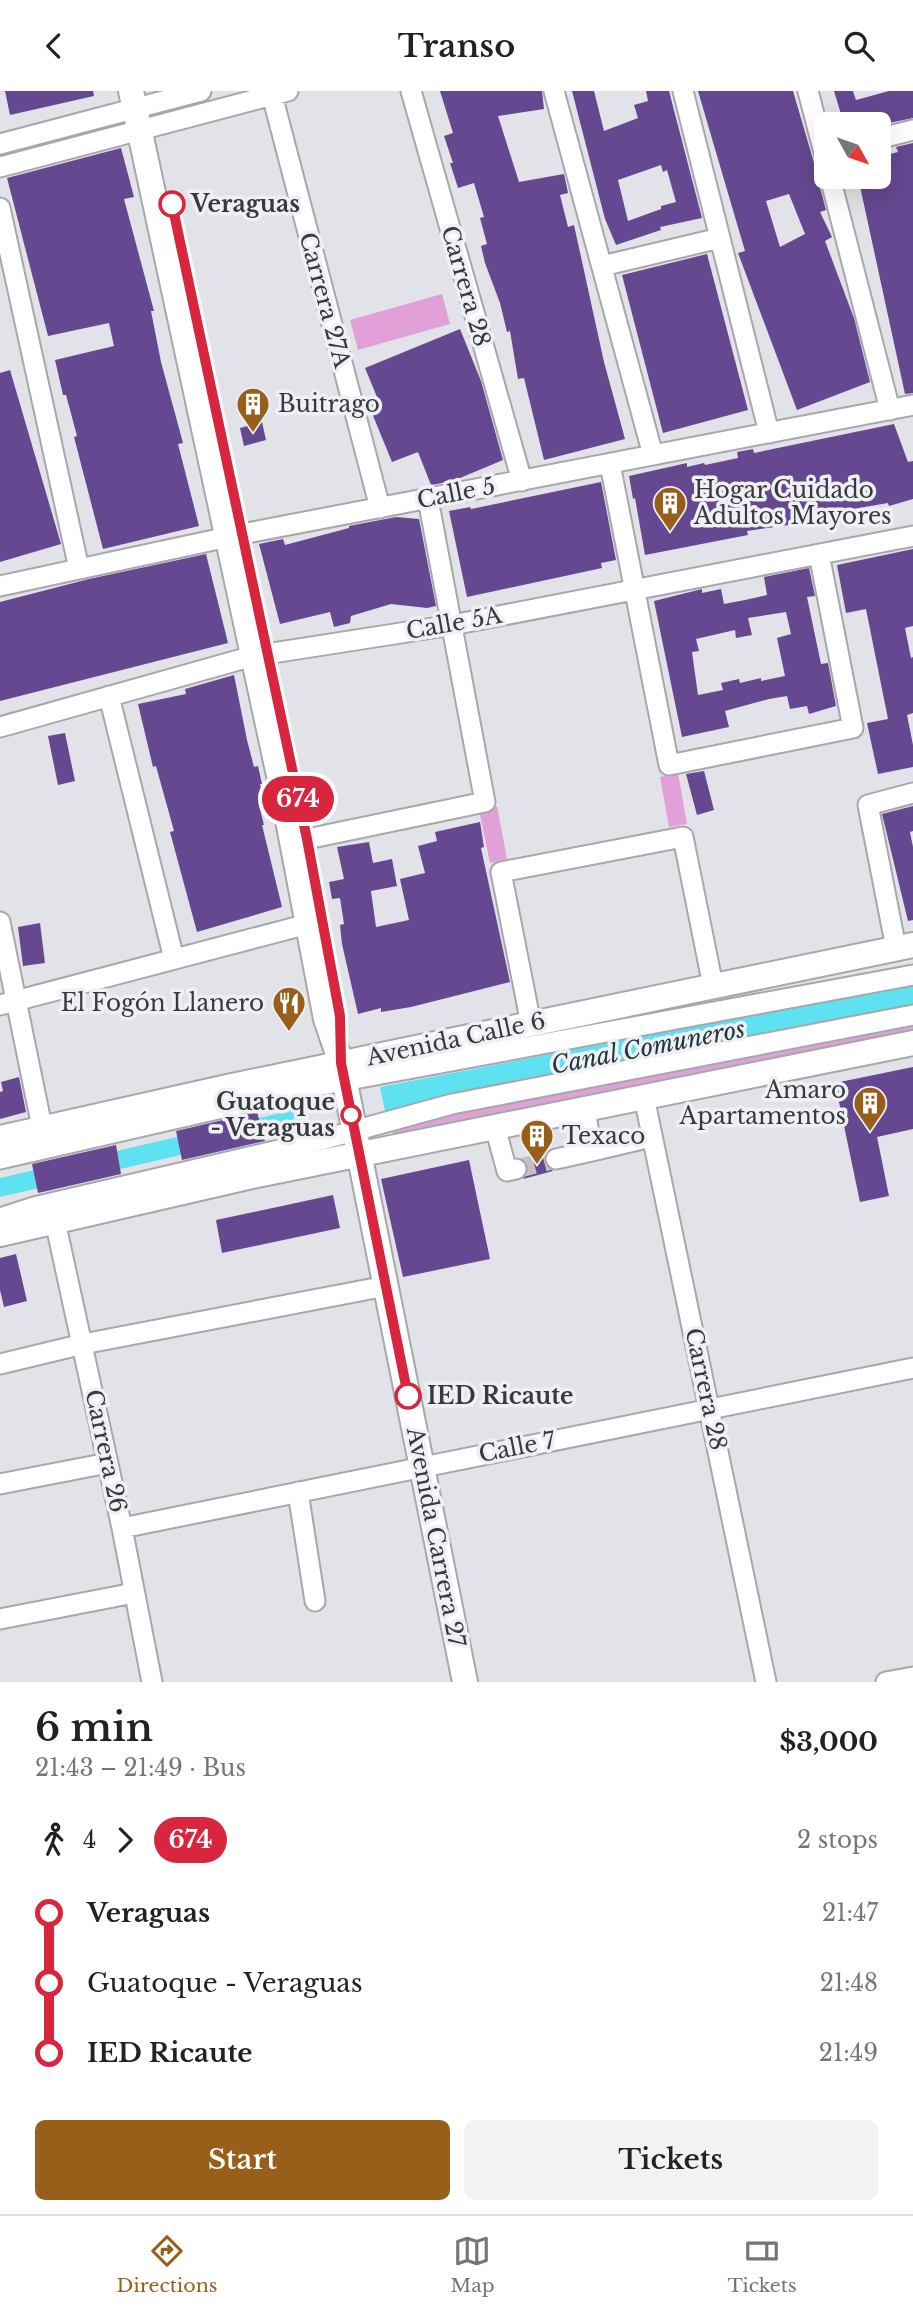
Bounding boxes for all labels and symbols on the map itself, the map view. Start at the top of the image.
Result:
north arrow [814,112,891,189]
place label: Veraguas [190,190,300,218]
marker: Veraguas [159,191,185,217]
street label: Carrera 28 [435,222,497,350]
street label: Carrera 27A [294,229,357,372]
building icon: Buitrago [234,385,272,434]
place label: Buitrago [278,390,380,418]
street label: Calle 5 [415,472,497,514]
place label: Hogar Cuidado Adultos Mayores [693,476,892,530]
building icon: Hogar Cuidado Adultos Mayores [651,484,689,533]
street label: Calle 5A [404,601,505,645]
line badge: 674 [258,776,338,822]
restaurant icon: El Fogón Llanero [270,984,308,1033]
place label: El Fogón Llanero [61,989,264,1017]
street label: Avenida Calle 6 [363,1006,548,1072]
water label: Canal Comuneros [549,1014,747,1080]
place label: Amaro Apartamentos [679,1076,846,1130]
building icon: Amaro Apartamentos [851,1084,889,1133]
place label: Guatoque - Veraguas [210,1088,335,1142]
marker: Guatoque - Veraguas [341,1105,361,1125]
building icon: Texaco [518,1117,556,1166]
place label: Texaco [562,1122,645,1150]
street label: Carrera 28 [679,1325,733,1453]
place label: IED Ricaute [427,1382,573,1410]
marker: IED Ricaute [395,1383,421,1409]
street label: Carrera 26 [79,1387,133,1515]
street label: Avenida Carrera 27 [401,1424,471,1650]
street label: Calle 7 [476,1426,558,1468]

